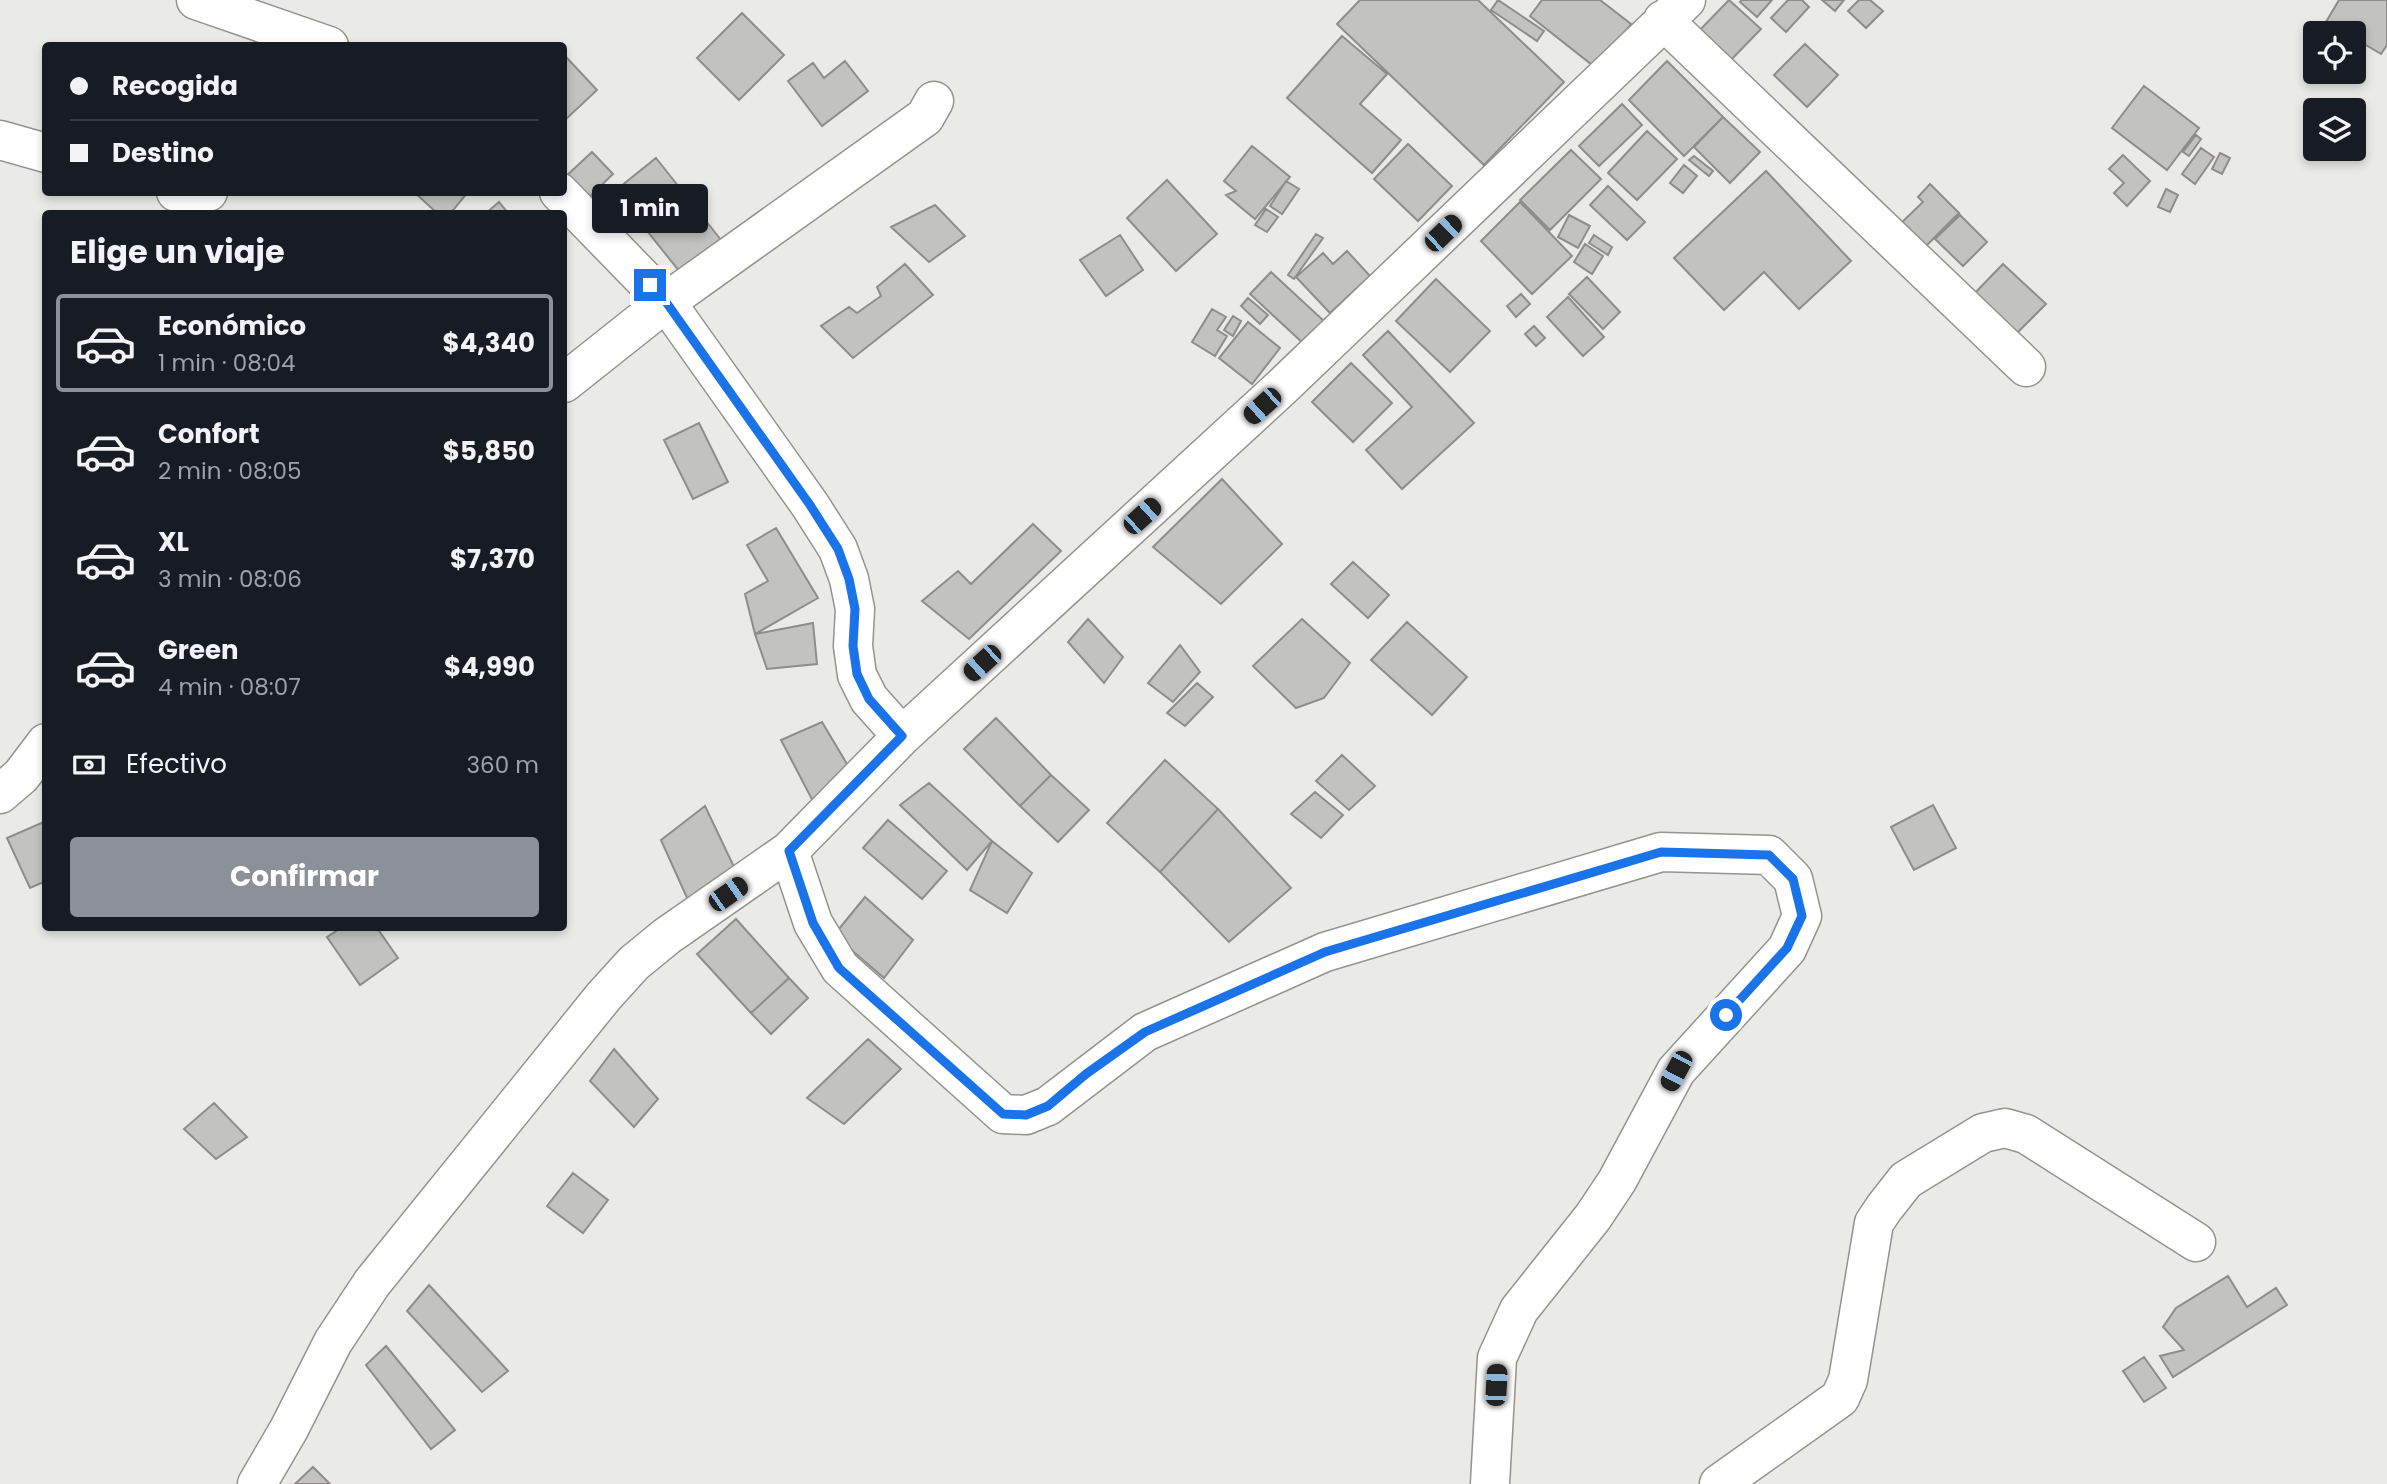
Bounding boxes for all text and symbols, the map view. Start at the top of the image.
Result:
map controls [2303,21,2366,161]
button: locate [2303,21,2366,84]
text: Recogida [112,68,238,104]
button: layers [2303,98,2366,161]
text: Destino [112,135,214,171]
callout: 1 min [592,184,708,232]
text: 1 min [620,192,680,224]
car [1421,211,1466,255]
text: Elige un viaje [70,229,285,274]
route end [634,269,666,301]
text: Económico [158,308,306,344]
icon: car [74,312,137,375]
text: $4,340 [443,325,535,361]
text: 1 min · 08:04 [158,347,296,379]
car [1240,384,1285,428]
text: Confort [158,416,260,452]
icon: car [74,420,137,483]
text: $5,850 [443,433,535,469]
text: 2 min · 08:05 [158,455,301,487]
car [1120,494,1165,538]
text: XL [158,524,189,560]
icon: car [74,528,137,591]
text: $7,370 [450,541,535,577]
text: 3 min · 08:06 [158,563,302,595]
text: Green [158,632,239,668]
icon: car [74,636,137,699]
car [960,641,1005,685]
text: $4,990 [444,649,535,685]
text: 4 min · 08:07 [158,671,301,703]
icon: cash [70,746,108,784]
text: Efectivo [126,746,227,782]
text: 360 m [467,749,539,781]
button: Confirmar [70,837,539,917]
car [705,873,752,915]
route start [1710,999,1742,1031]
car [1657,1048,1696,1094]
car [1485,1363,1508,1407]

